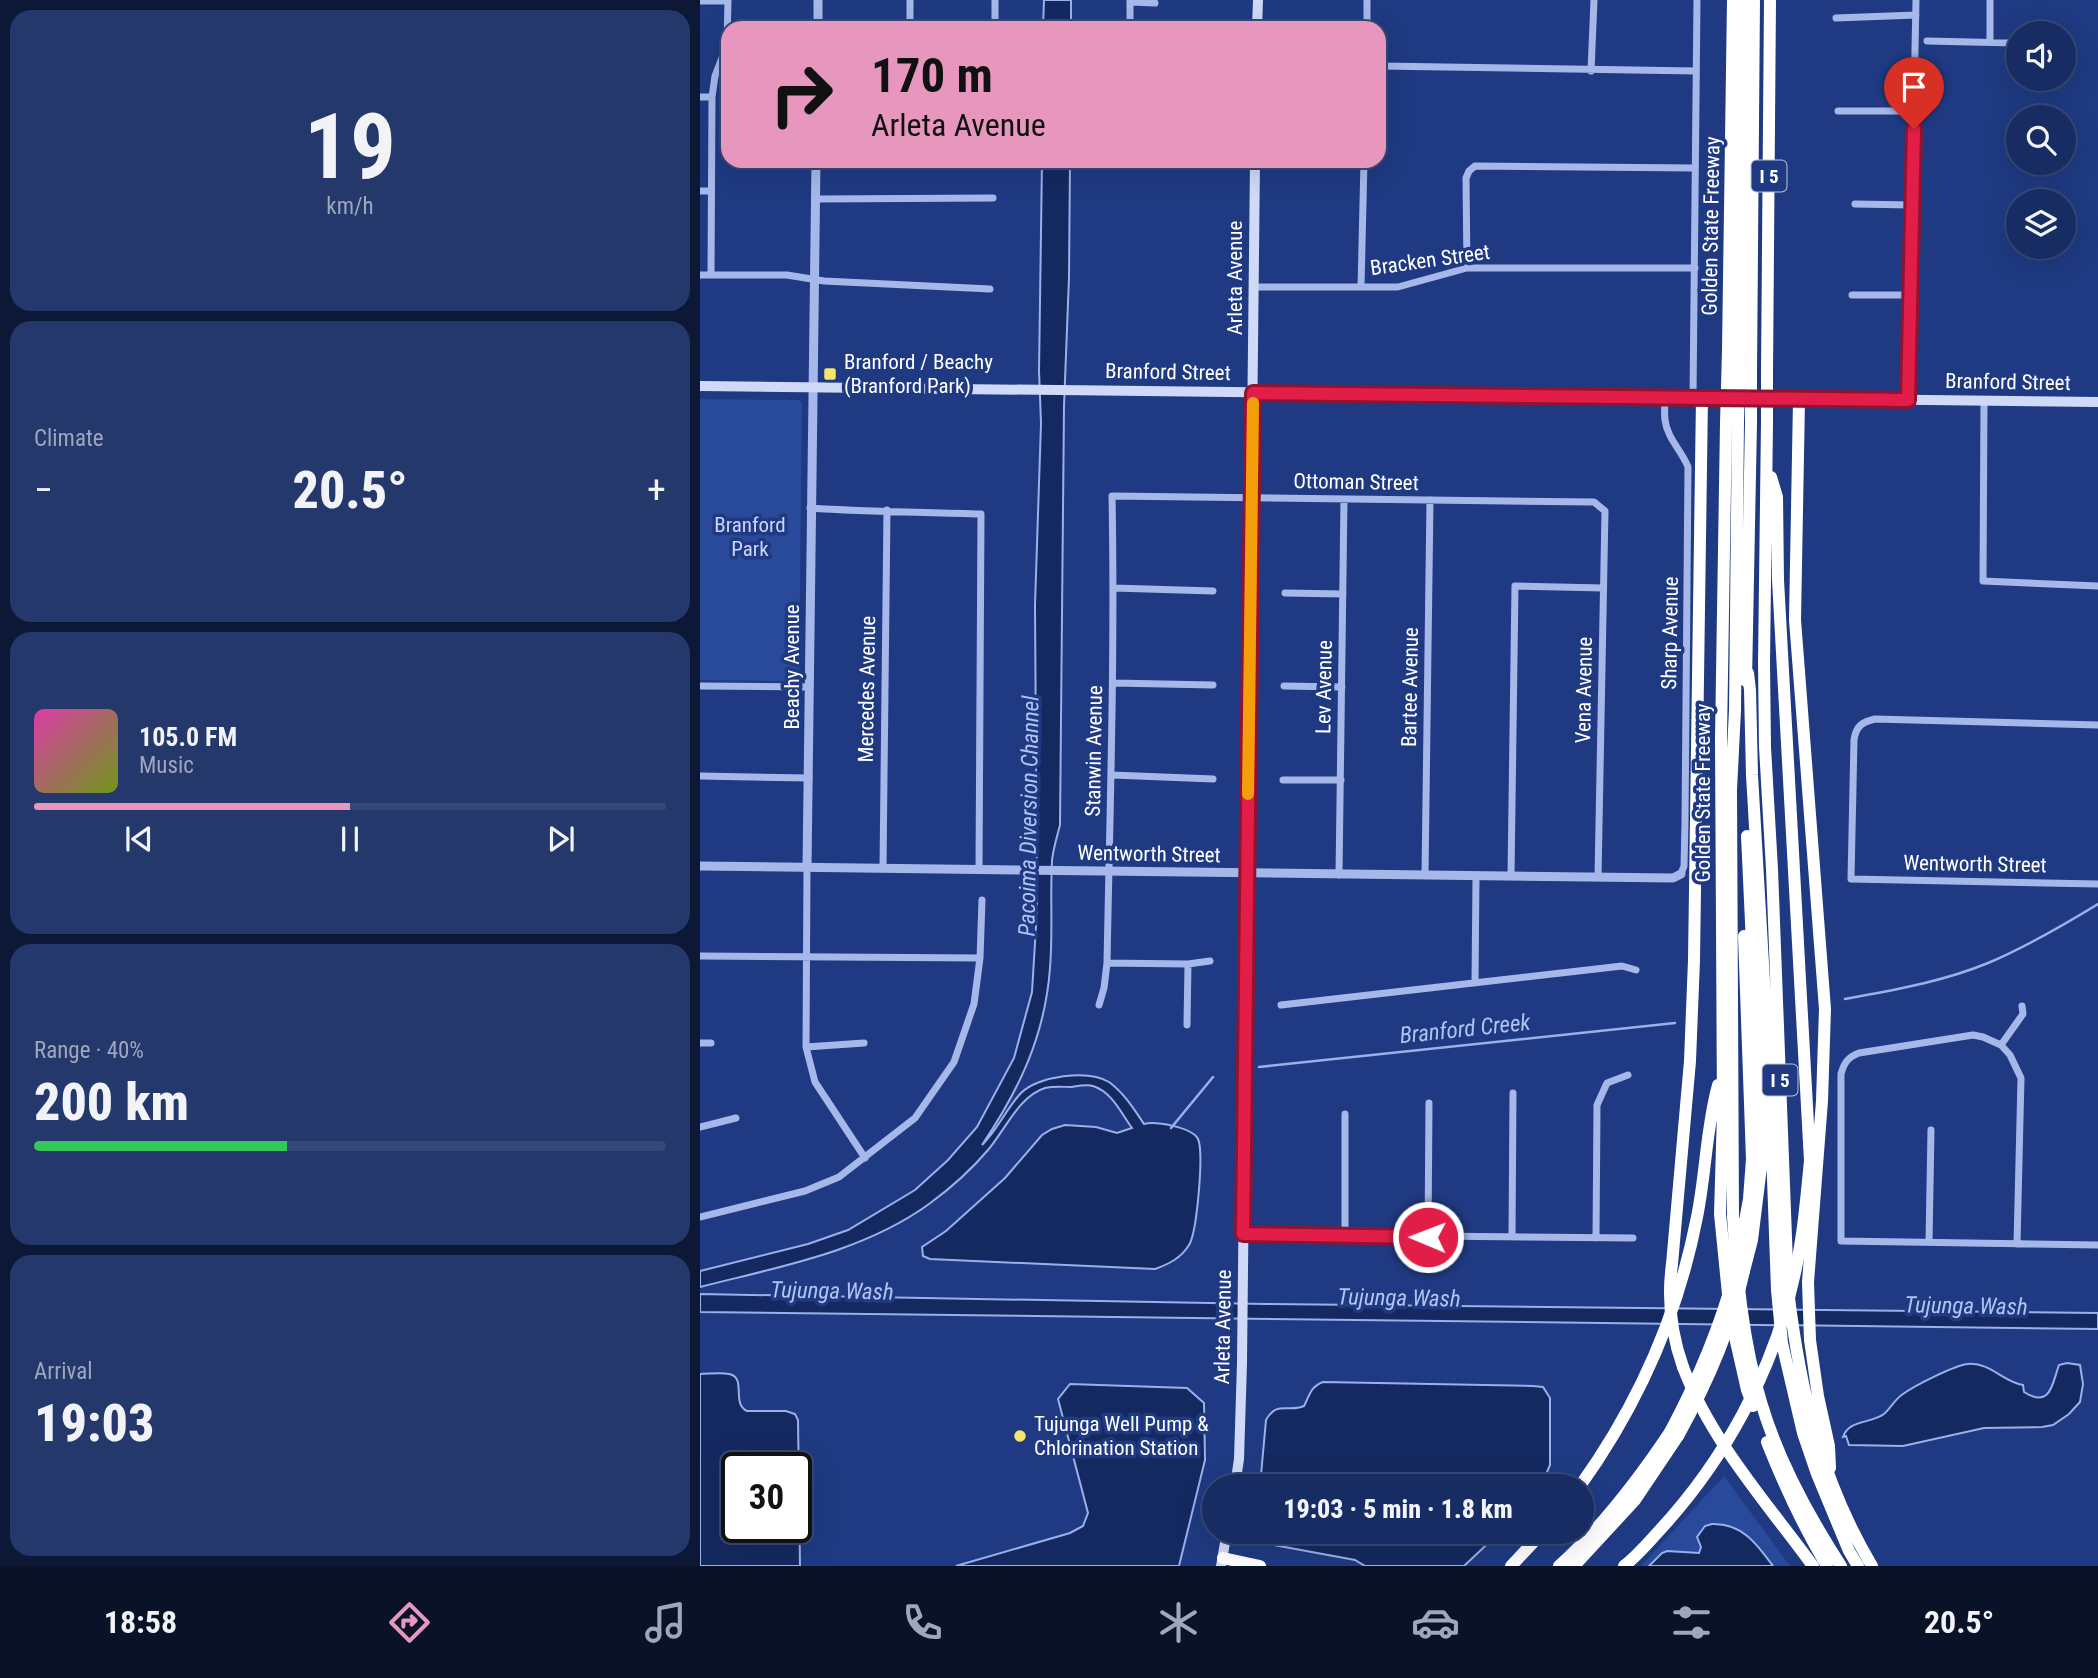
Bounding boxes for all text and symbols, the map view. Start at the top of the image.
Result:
map controls [2006,21,2076,259]
button: sound [2006,21,2076,91]
text: 170 m [871,47,993,104]
icon: right [756,49,847,140]
pin [1884,57,1944,129]
icon: arrive [1895,68,1933,106]
text: 19 [304,94,396,200]
button: search [2006,105,2076,175]
text: Arleta Avenue [871,106,1046,144]
street label: Golden State Freeway [1697,136,1725,316]
road number: I 5 [1752,160,1786,192]
button: layers [2006,189,2076,259]
text: km/h [326,193,374,220]
street label: Arleta Avenue [1223,220,1247,335]
street label: Bracken Street [1369,240,1491,280]
place label: Branford / Beachy (Branford Park) [844,350,993,398]
street label: Branford Street [1105,359,1231,385]
marker: Branford / Beachy (Branford Park) [822,366,838,382]
street label: Branford Street [1945,369,2071,395]
text: Climate [34,425,104,452]
text: 20.5° [292,460,408,521]
text: − [34,468,53,512]
text: + [647,468,666,512]
street label: Ottoman Street [1293,469,1419,495]
park label: Branford Park [714,513,786,561]
street label: Sharp Avenue [1657,576,1683,690]
street label: Beachy Avenue [780,604,804,730]
street label: Mercedes Avenue [854,615,880,762]
street label: Bartee Avenue [1397,627,1423,747]
street label: Vena Avenue [1571,636,1597,744]
street label: Lev Avenue [1311,640,1337,734]
street label: Stanwin Avenue [1081,685,1107,817]
water label: Pacoima Diversion Channel [1013,695,1045,937]
street label: Golden State Freeway [1691,703,1715,883]
text: 105.0 FM [139,722,237,752]
text: Music [139,752,194,779]
icon: previous [120,820,158,858]
icon: pause [331,820,369,858]
icon: next [542,820,580,858]
street label: Wentworth Street [1077,841,1221,867]
street label: Wentworth Street [1903,851,2047,877]
water label: Branford Creek [1398,1009,1533,1049]
text: Range · 40% [34,1037,144,1064]
road number: I 5 [1762,1064,1798,1096]
text: 200 km [34,1072,189,1133]
position arrow [1391,1200,1465,1274]
street label: Arleta Avenue [1210,1269,1236,1385]
water label: Tujunga Wash [770,1276,894,1306]
water label: Tujunga Wash [1337,1283,1461,1313]
water label: Tujunga Wash [1904,1291,2028,1321]
text: Arrival [34,1358,93,1385]
text: 19:03 [34,1393,154,1454]
place label: Tujunga Well Pump & Chlorination Station [1034,1412,1209,1460]
marker: Tujunga Well Pump & Chlorination Station [1012,1428,1028,1444]
speed limit sign: 30 [721,1452,812,1543]
text: 19:03 · 5 min · 1.8 km [1283,1494,1513,1524]
icon: directions [385,1598,434,1647]
icon: music [641,1598,690,1647]
icon: phone [898,1598,947,1647]
icon: climate [1154,1598,1203,1647]
icon: car [1411,1598,1460,1647]
icon: filters [1667,1598,1716,1647]
text: 18:58 [104,1603,177,1641]
text: 20.5° [1924,1603,1994,1641]

